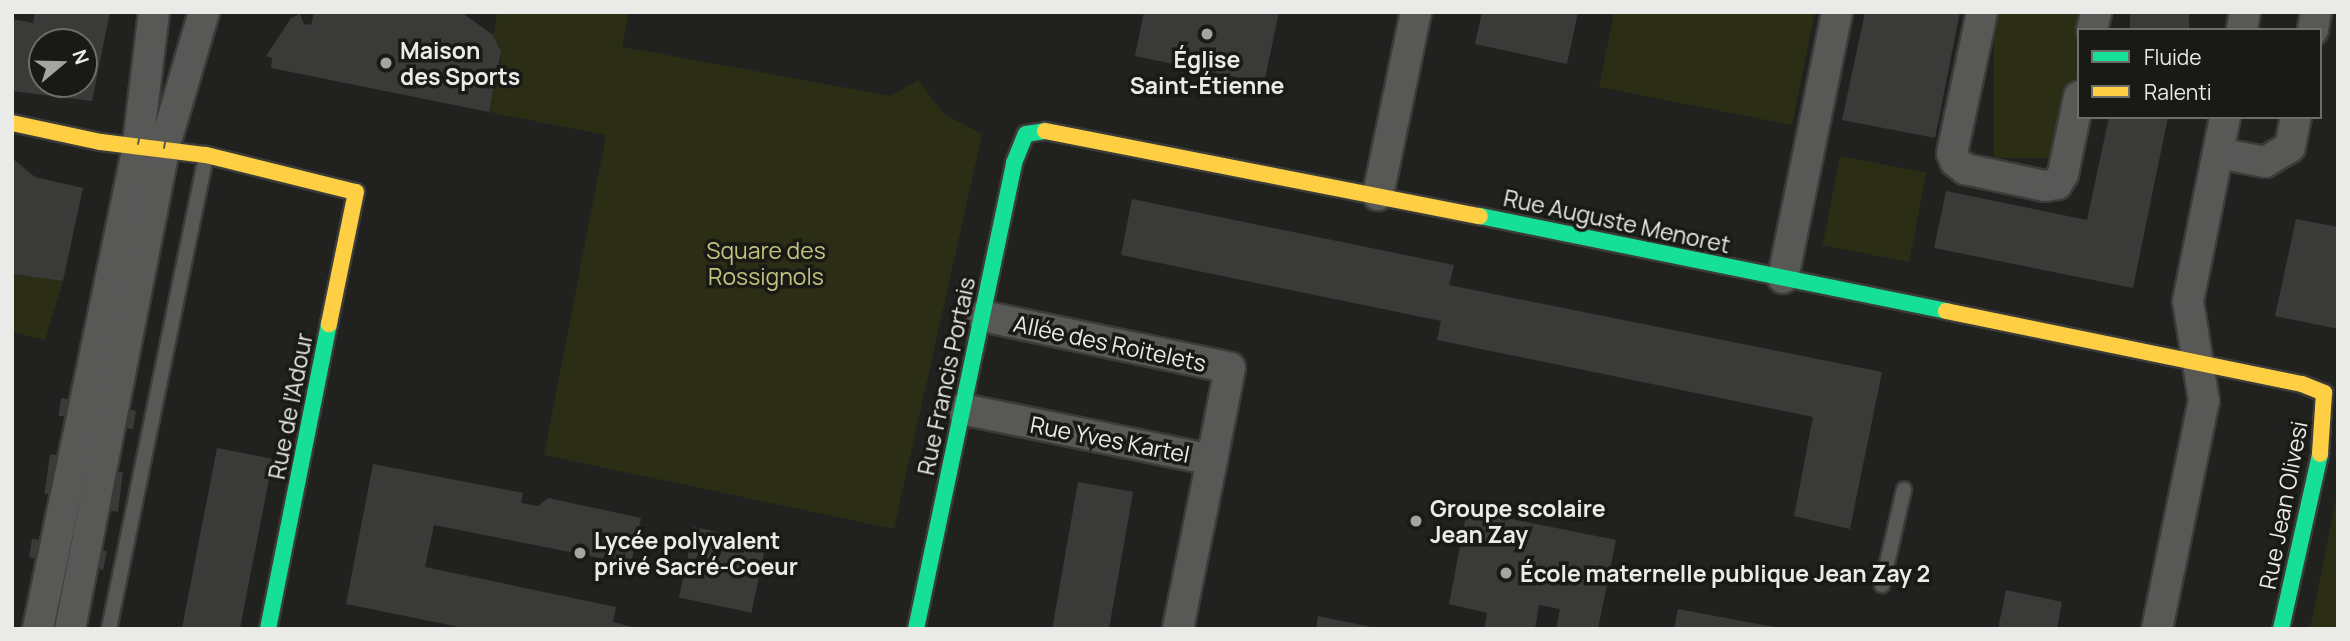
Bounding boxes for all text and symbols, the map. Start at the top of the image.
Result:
marker: Église Saint-Étienne [1199,26,1215,42]
north arrow [28,28,98,98]
legend [2077,28,2322,119]
place label: Maison des Sports [400,36,520,90]
text: Fluide [2144,43,2202,71]
place label: Église Saint-Étienne [1130,45,1284,99]
text: N [66,46,95,68]
marker: Maison des Sports [378,55,394,71]
text: Ralenti [2144,78,2212,106]
street label: Rue Auguste Menoret [1501,183,1733,259]
park label: Square des Rossignols [706,236,826,290]
street label: Rue Francis Portais [912,275,980,477]
street label: Allée des Roitelets [1011,309,1209,377]
street label: Rue de l'Adour [262,330,318,482]
street label: Rue Yves Kartel [1028,410,1192,468]
street label: Rue Jean Olivesi [2253,419,2313,591]
place label: Groupe scolaire Jean Zay [1430,494,1606,548]
marker: Groupe scolaire Jean Zay [1408,513,1424,529]
place label: Lycée polyvalent privé Sacré-Coeur [594,526,798,580]
marker: Lycée polyvalent privé Sacré-Coeur [572,545,588,561]
place label: École maternelle publique Jean Zay 2 [1520,559,1930,587]
marker: École maternelle publique Jean Zay 2 [1498,565,1514,581]

